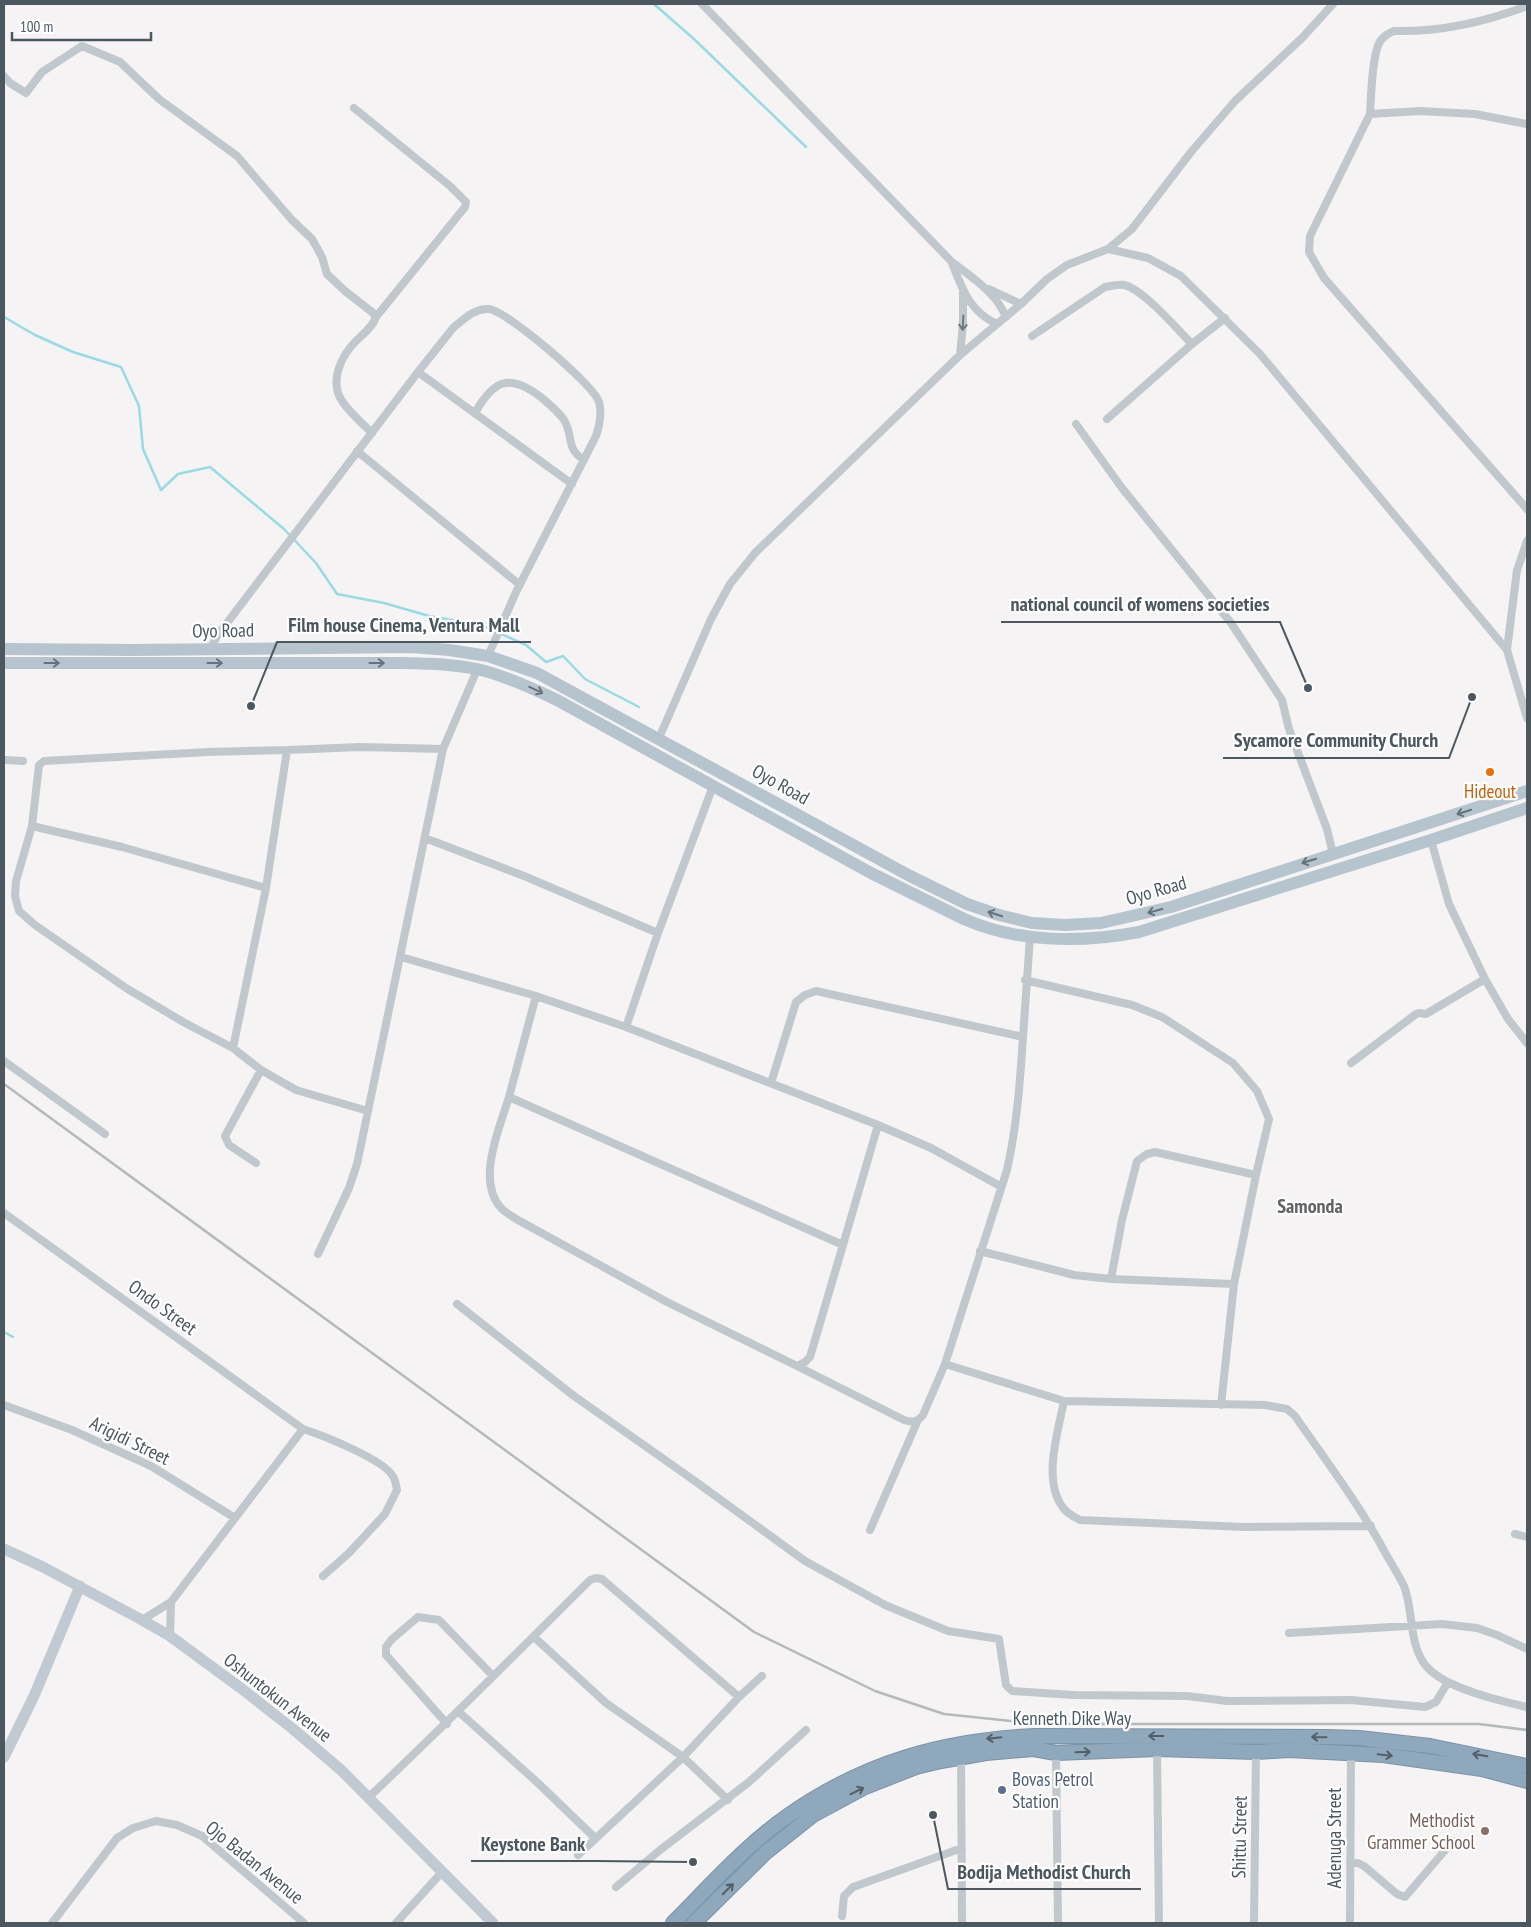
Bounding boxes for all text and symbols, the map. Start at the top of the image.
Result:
scale bar [12,10,151,42]
text: 100 m [20,17,53,36]
one-way arrow [958,315,967,331]
callout: national council of womens societies [1001,587,1280,622]
text: national council of womens societies [1011,591,1269,617]
callout: Film house Cinema, Ventura Mall [277,607,531,642]
text: Film house Cinema, Ventura Mall [288,612,520,638]
street label: Oyo Road [192,617,254,643]
one-way arrow [44,658,60,668]
one-way arrow [206,658,223,668]
one-way arrow [369,658,385,668]
one-way arrow [528,686,543,696]
callout: Sycamore Community Church [1223,723,1449,758]
text: Sycamore Community Church [1234,727,1438,753]
street label: Oyo Road [748,758,814,810]
marker: Hideout [1484,766,1496,778]
place label: Hideout [1464,779,1517,803]
one-way arrow [1457,808,1473,817]
one-way arrow [1302,857,1318,867]
street label: Oyo Road [1123,870,1189,910]
one-way arrow [1147,907,1163,916]
one-way arrow [987,908,1003,918]
district label: Samonda [1277,1193,1343,1219]
street label: Ondo Street [124,1274,202,1340]
street label: Arigidi Street [86,1410,175,1470]
street label: Oshuntokun Avenue [219,1647,337,1747]
street label: Kenneth Dike Way [1013,1706,1132,1730]
one-way arrow [1148,1731,1164,1741]
one-way arrow [1311,1732,1327,1741]
one-way arrow [986,1733,1002,1743]
one-way arrow [1074,1747,1090,1757]
one-way arrow [1376,1750,1392,1760]
one-way arrow [1472,1750,1488,1760]
place label: Bovas Petrol Station [1012,1767,1094,1813]
marker: Bovas Petrol Station [996,1784,1008,1796]
one-way arrow [849,1786,864,1795]
street label: Adenuga Street [1322,1787,1346,1888]
street label: Shittu Street [1226,1795,1252,1879]
place label: Methodist Grammer School [1367,1808,1476,1854]
street label: Ojo Badan Avenue [201,1815,309,1909]
marker: Methodist Grammer School [1479,1825,1491,1837]
callout: Keystone Bank [471,1826,596,1861]
text: Keystone Bank [481,1831,586,1857]
callout: Bodija Methodist Church [948,1854,1141,1889]
text: Bodija Methodist Church [957,1859,1131,1885]
one-way arrow [722,1883,734,1895]

